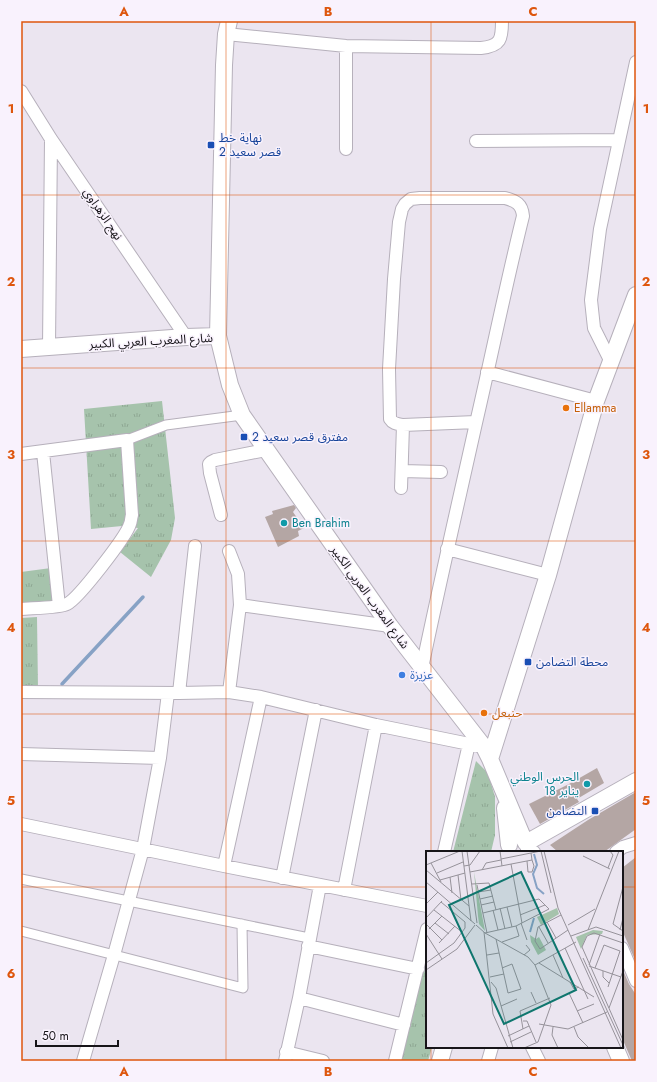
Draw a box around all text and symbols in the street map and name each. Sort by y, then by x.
text: A [118,2,129,21]
text: B [324,2,333,21]
text: C [528,2,538,21]
text: 1 [8,99,14,118]
text: 1 [643,99,649,118]
place label: نهاية خط قصر سعيد 2 [219,129,281,161]
marker: نهاية خط قصر سعيد 2 [206,140,216,150]
street label: نهج الزهراوي [78,184,127,244]
text: 2 [7,272,15,291]
text: 2 [642,272,650,291]
street label: شارع المغرب العربي الكبير [88,329,213,354]
place label: Ellamma [574,399,617,417]
marker: Ellamma [561,403,571,413]
place label: مفترق قصر سعيد 2 [252,428,348,446]
marker: مفترق قصر سعيد 2 [239,432,249,442]
text: 3 [7,445,15,464]
text: 3 [642,445,650,464]
place label: Ben Brahim [292,514,350,532]
marker: Ben Brahim [279,518,289,528]
street label: شارع المغرب العربي الكبير [325,541,414,653]
text: 4 [6,618,16,637]
text: 4 [641,618,651,637]
place label: محطة التضامن [536,653,608,671]
marker: محطة التضامن [523,657,533,667]
place label: عزيزة [410,666,433,684]
marker: عزيزة [397,670,407,680]
place label: حنبعل [492,704,522,722]
marker: حنبعل [479,708,489,718]
place label: الحرس الوطني 18 يناير [510,768,579,800]
marker: الحرس الوطني 18 يناير [582,779,592,789]
text: 5 [7,791,15,810]
text: 5 [642,791,650,810]
place label: التضامن [547,802,587,820]
marker: التضامن [590,806,600,816]
inset map [426,851,623,1048]
text: 6 [7,964,16,983]
text: 6 [642,964,651,983]
scale bar [36,1022,118,1048]
text: 50 m [42,1027,69,1045]
text: A [118,1062,129,1081]
text: B [324,1062,333,1081]
text: C [528,1062,538,1081]

